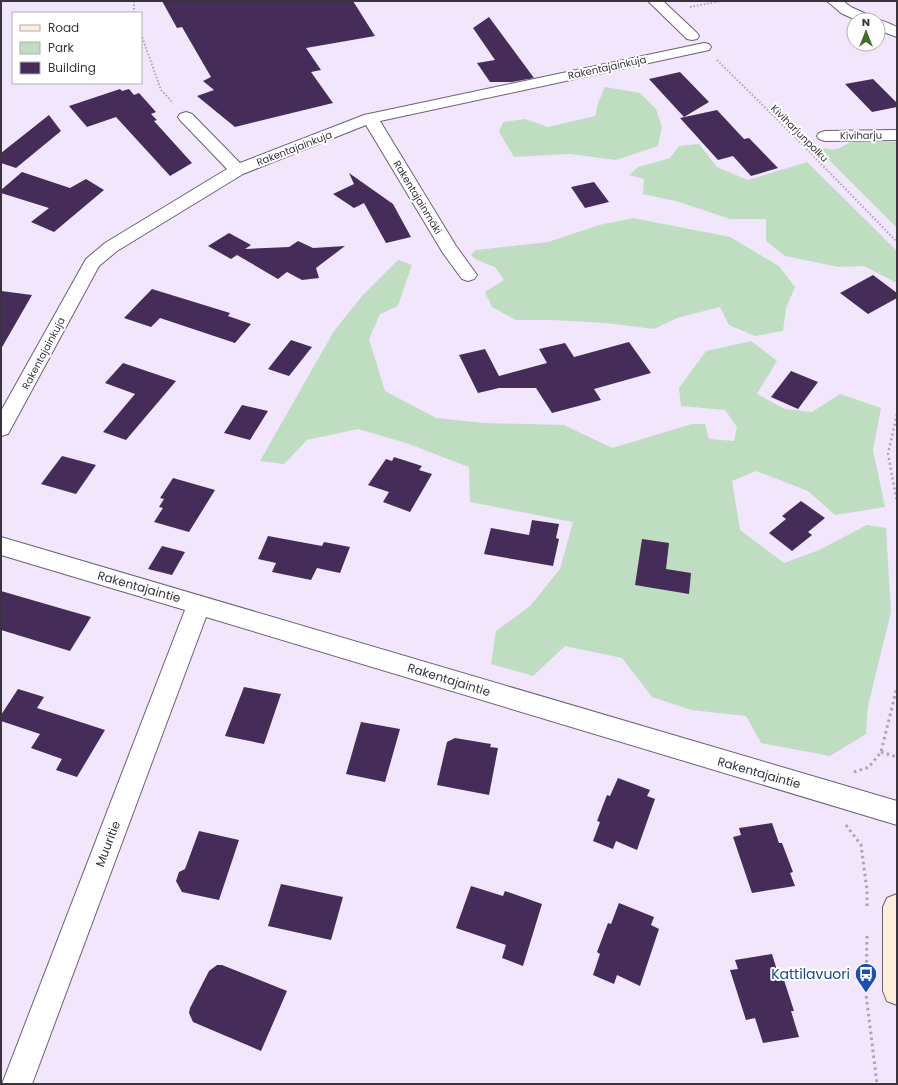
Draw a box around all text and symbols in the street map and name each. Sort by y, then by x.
legend [12,12,142,84]
north arrow [846,12,886,52]
text: N [862,14,870,30]
text: Road [48,19,79,36]
text: Park [48,39,75,56]
street label: Rakentajainkuja [566,52,648,83]
text: Building [48,59,96,76]
street label: Kiviharjunpolku [768,101,832,165]
street label: Rakentajainkuja [254,127,334,170]
street label: Kiviharju [840,128,882,143]
street label: Rakentajainmäki [390,157,446,237]
street label: Rakentajainkuja [18,314,69,392]
street label: Rakentajaintie [96,567,183,606]
street label: Rakentajaintie [406,659,493,700]
street label: Rakentajaintie [716,753,803,792]
street label: Muuritie [91,818,124,869]
bus stop icon: Kattilavuori [853,961,879,994]
place label: Kattilavuori [771,964,850,984]

